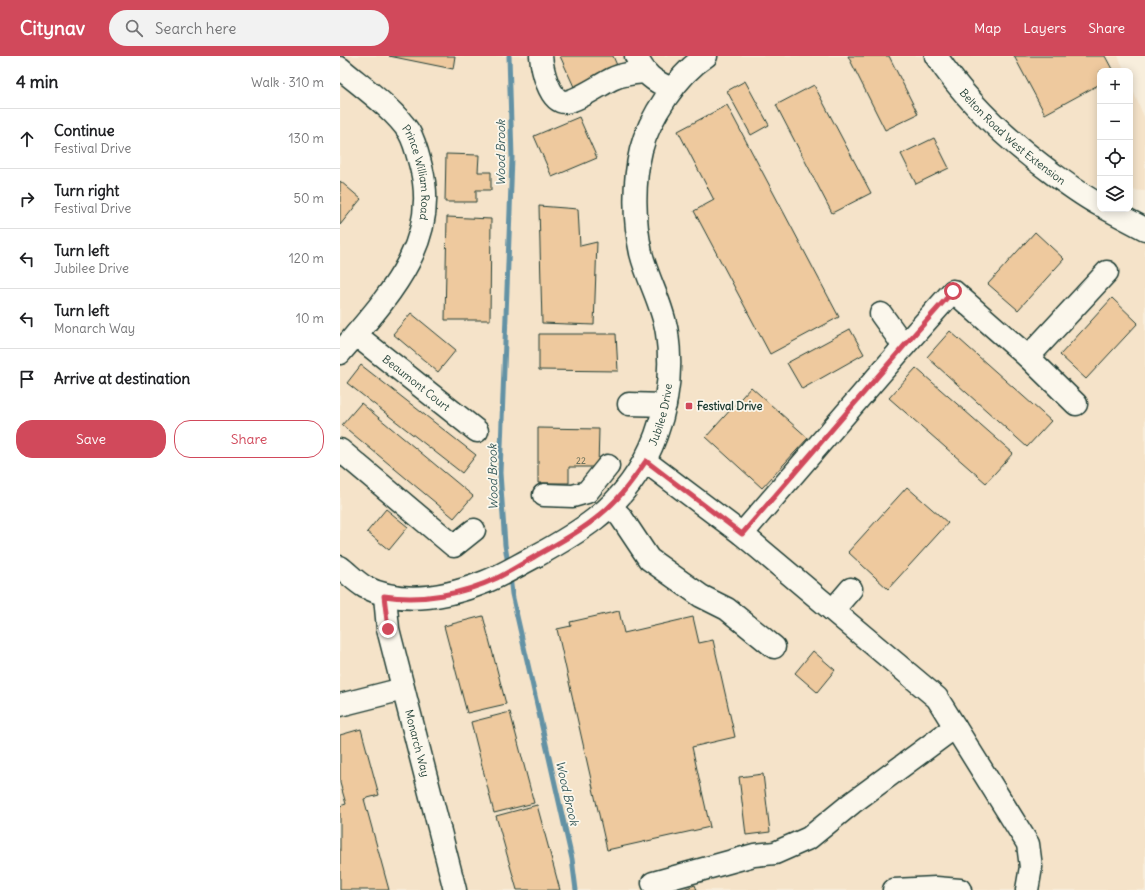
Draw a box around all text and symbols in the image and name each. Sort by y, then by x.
search box [109,10,389,46]
text: Citynav [20,16,85,40]
icon: search [123,17,145,39]
text: Search here [155,19,236,38]
text: Map [974,19,1001,37]
text: Layers [1023,19,1066,37]
text: Share [1088,19,1125,37]
map controls [1097,68,1133,212]
button: + [1097,68,1133,104]
text: 4 min [16,71,58,93]
text: Walk · 310 m [251,74,324,91]
street label: Belton Road West Extension [957,86,1068,188]
button: − [1097,104,1133,140]
water label: Wood Brook [493,119,508,186]
text: Continue [54,121,115,140]
street label: Prince William Road [399,122,432,222]
icon: ahead [16,128,38,150]
text: 130 m [288,130,324,147]
text: Festival Drive [54,140,131,157]
button: locate [1097,140,1133,176]
button: layers [1097,176,1133,212]
text: Turn right [54,181,119,200]
icon: right [16,188,38,210]
text: 50 m [293,190,324,207]
text: Festival Drive [54,200,131,217]
text: Turn left [54,241,109,260]
icon: left [16,248,38,270]
text: 120 m [289,250,324,267]
text: Jubilee Drive [54,260,129,277]
route start [944,282,962,300]
text: Turn left [54,301,109,320]
icon: left [16,308,38,330]
text: 10 m [296,310,324,327]
text: Monarch Way [54,320,135,337]
street label: Beaumont Court [380,352,453,414]
icon: arrive [16,368,38,390]
text: Arrive at destination [54,369,190,388]
street label: Jubilee Drive [646,383,675,448]
place label: Festival Drive [697,399,762,413]
marker: Festival Drive [684,401,694,411]
button: Save [16,420,166,458]
button: Share [174,420,324,458]
water label: Wood Brook [484,443,501,510]
house number: 22 [576,455,586,466]
route end [379,620,397,638]
street label: Monarch Way [402,708,433,778]
water label: Wood Brook [553,759,582,828]

